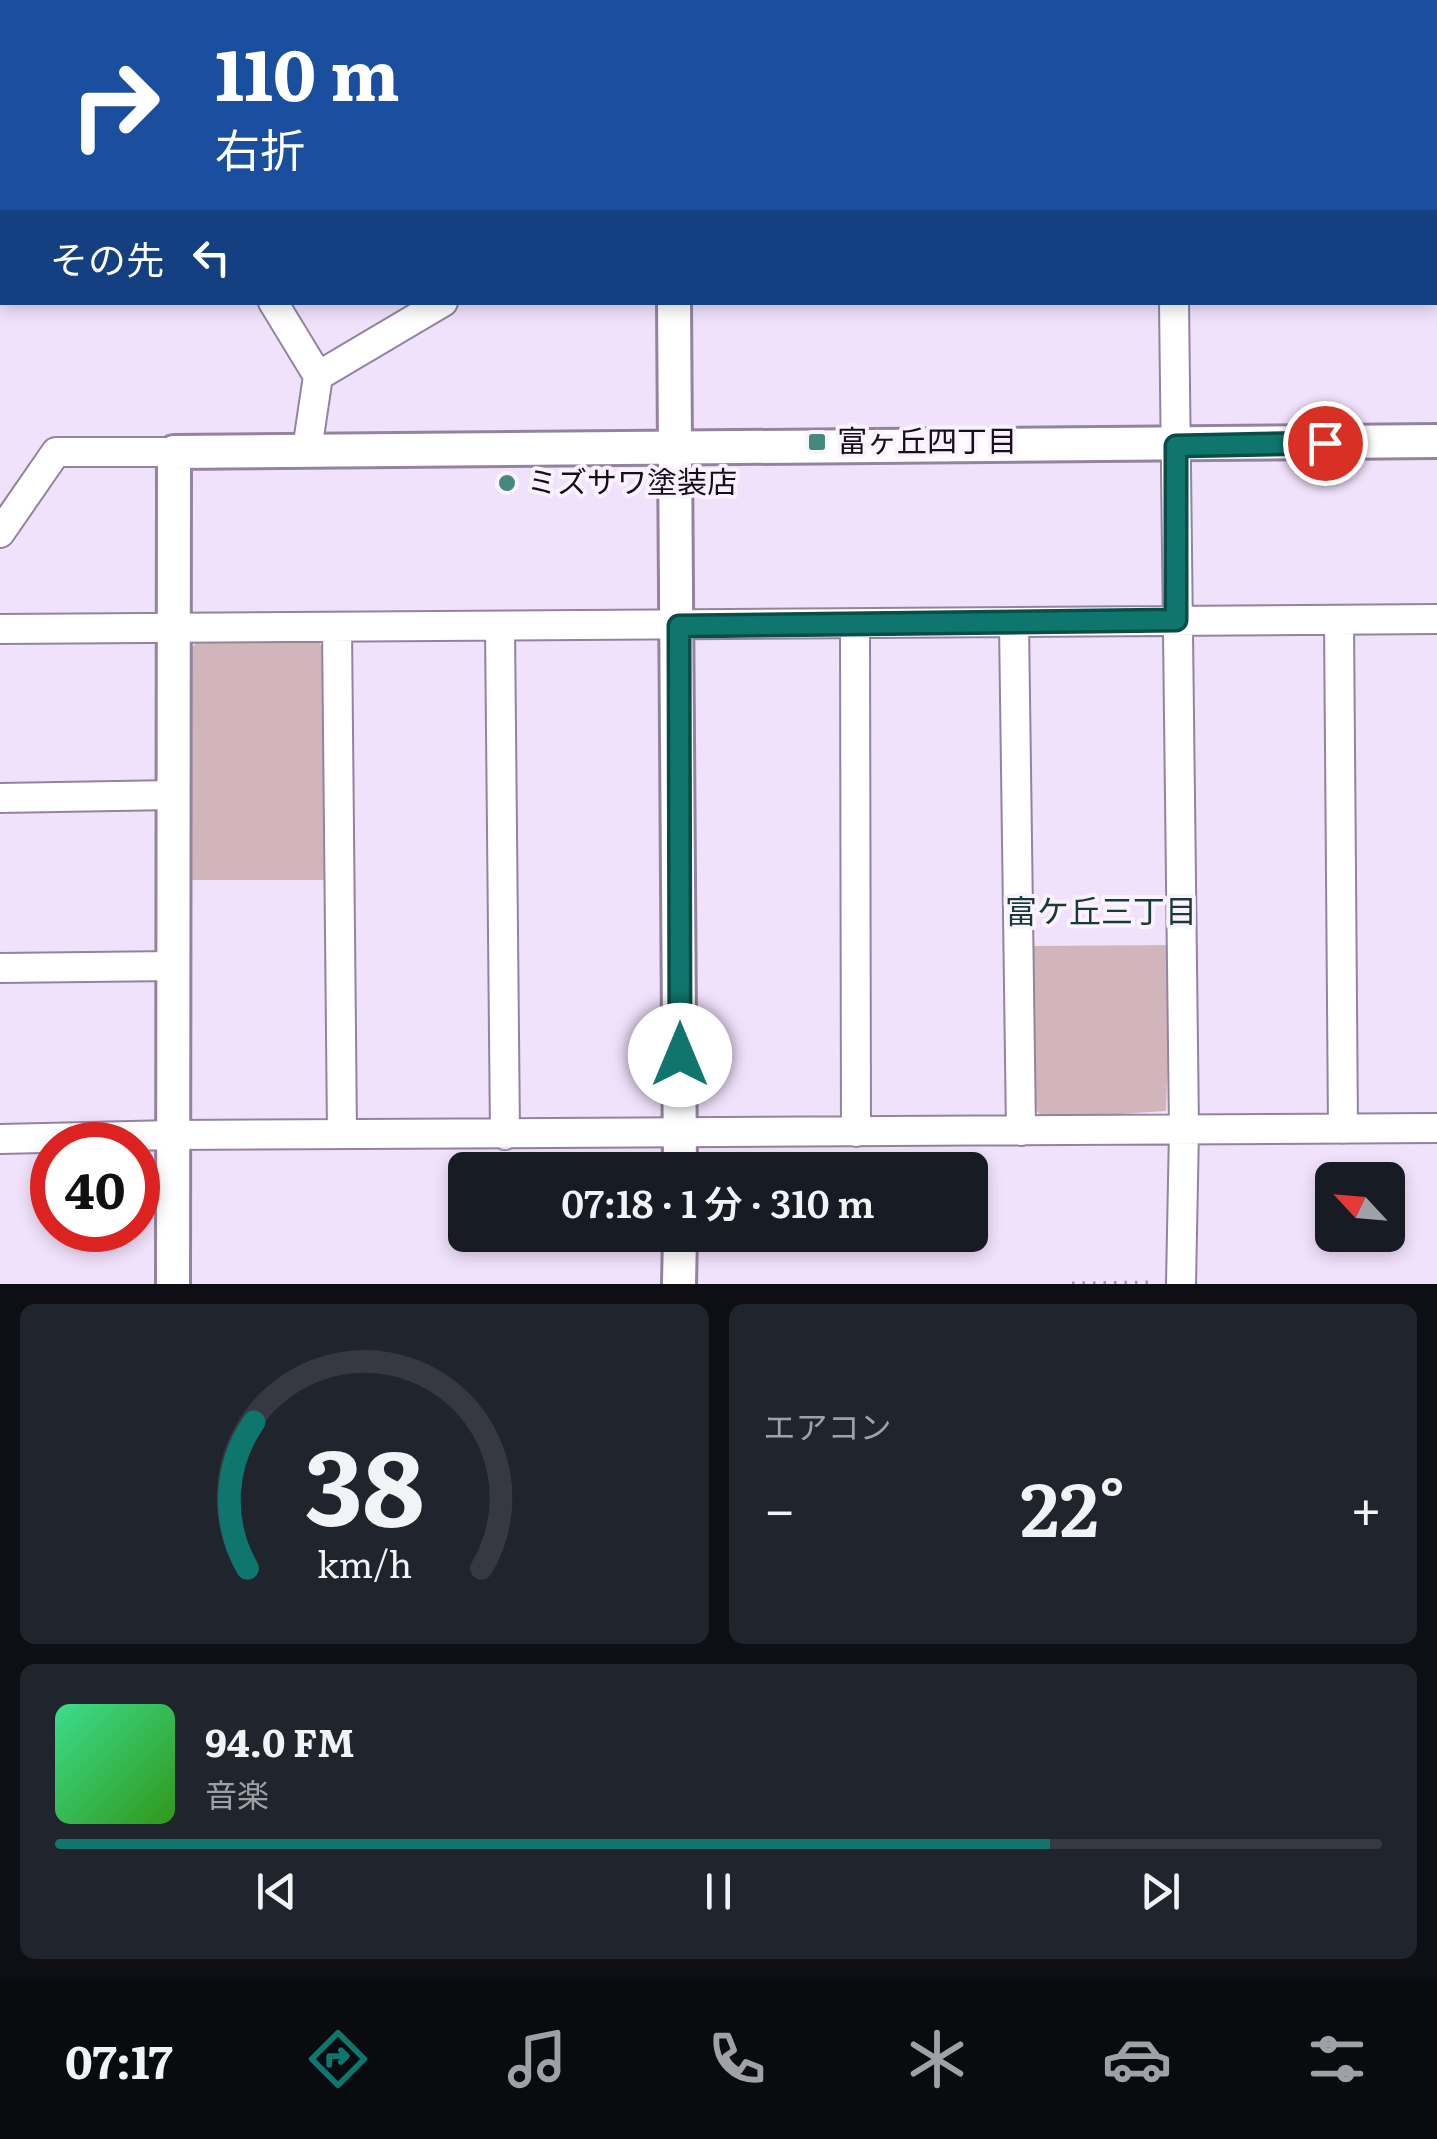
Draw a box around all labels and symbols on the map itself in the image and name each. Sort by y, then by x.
pin [1283,401,1368,486]
place label: 富ヶ丘四丁目 [837,417,1017,461]
marker: 富ヶ丘四丁目 [806,431,828,453]
place label: ミズサワ塗装店 [527,458,737,502]
marker: ミズサワ塗装店 [496,472,518,494]
district label: 富ケ丘三丁目 [1005,885,1197,933]
position arrow [628,1003,732,1107]
speed limit sign: 40 [30,1122,160,1252]
north arrow [1315,1162,1405,1252]

